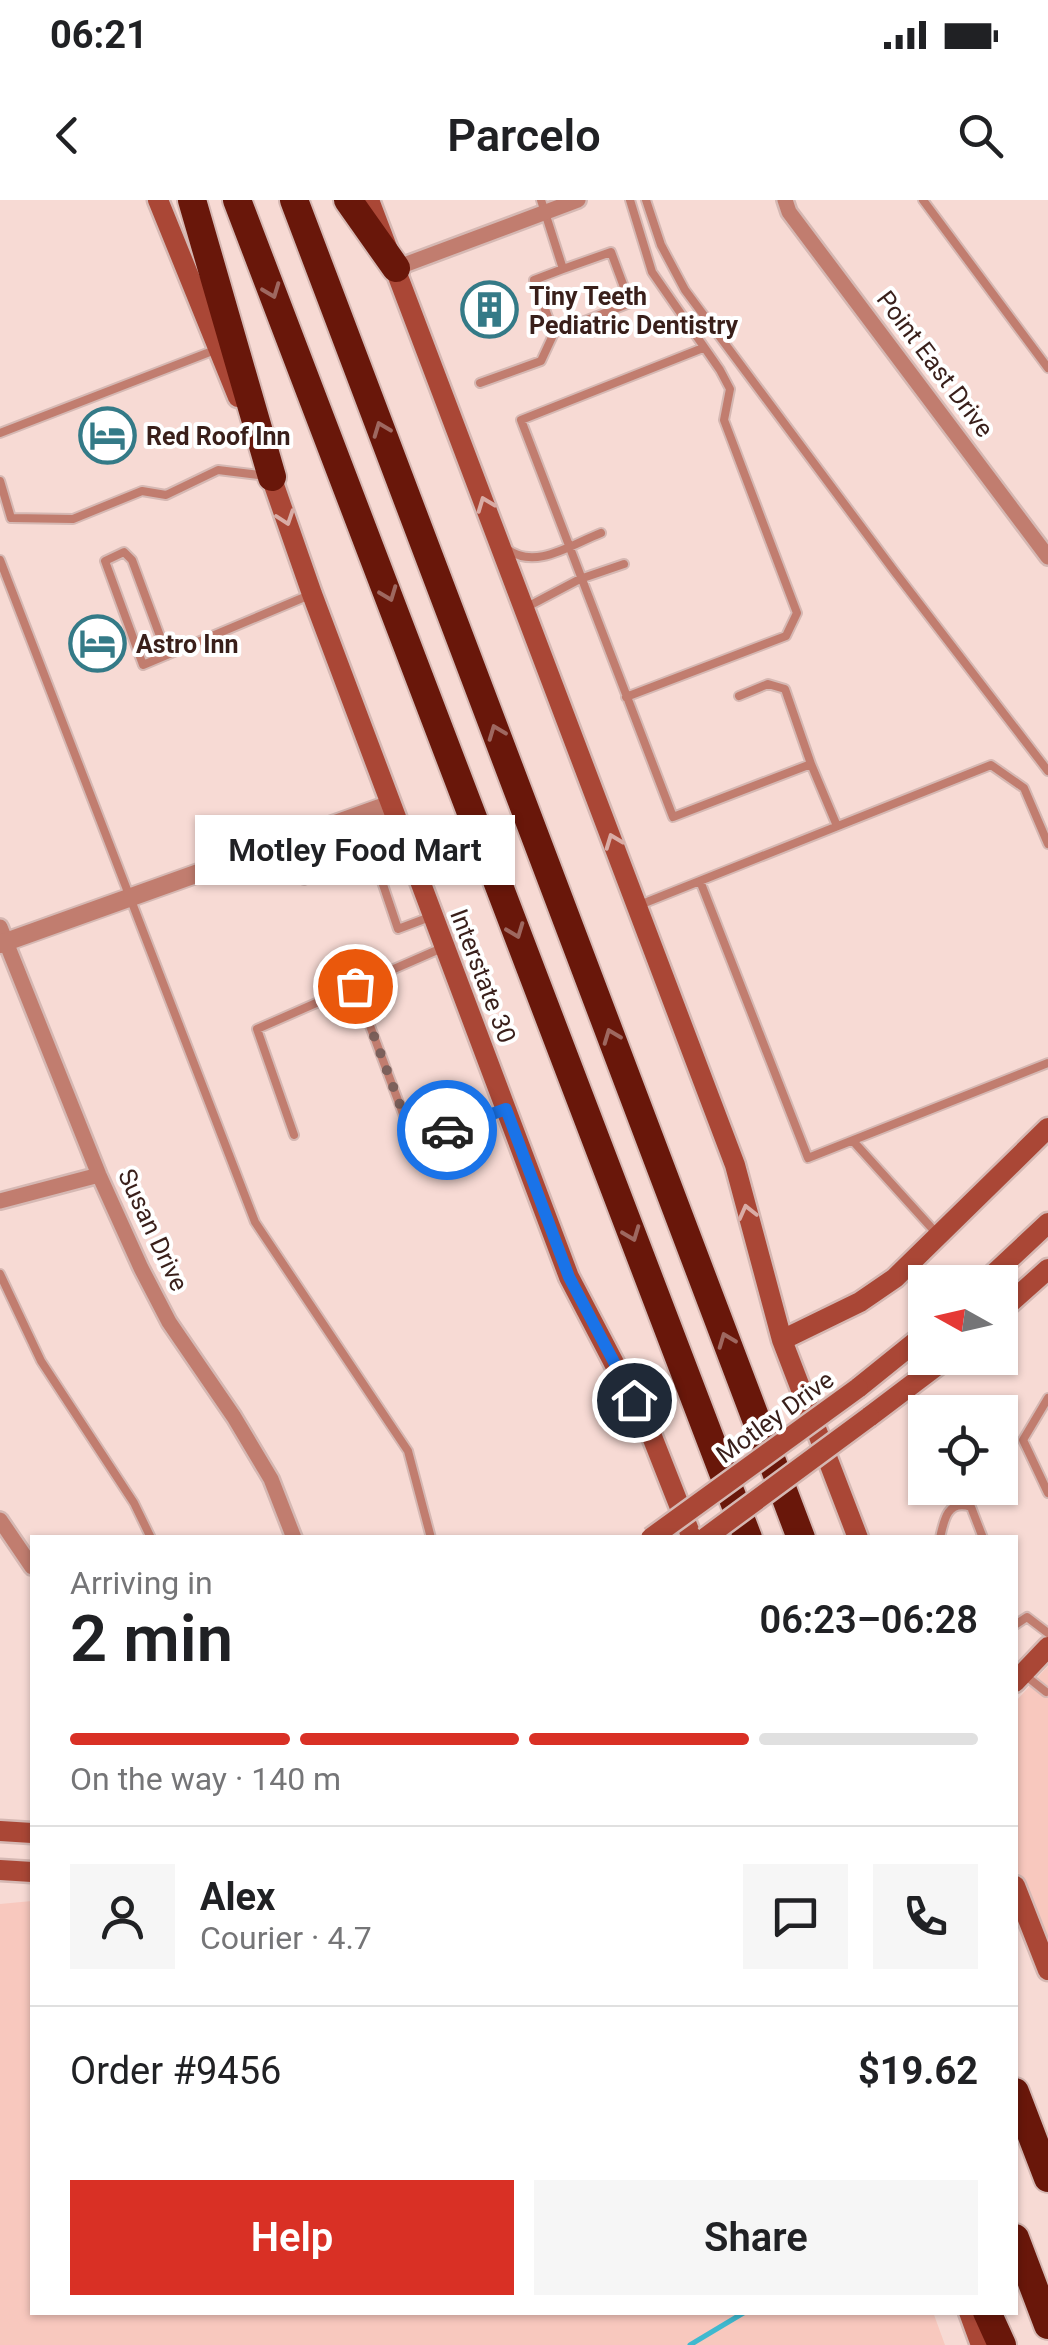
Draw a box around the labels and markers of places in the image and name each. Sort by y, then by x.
building icon: Tiny Teeth Pediatric Dentistry [460,280,520,340]
place label: Tiny Teeth Pediatric Dentistry [529,282,739,340]
hotel icon: Red Roof Inn [77,406,137,466]
place label: Red Roof Inn [146,422,291,451]
hotel icon: Astro Inn [67,614,127,674]
place label: Astro Inn [136,630,239,659]
callout: Motley Food Mart [195,816,515,886]
pin [313,944,398,1029]
pin [592,1358,677,1443]

